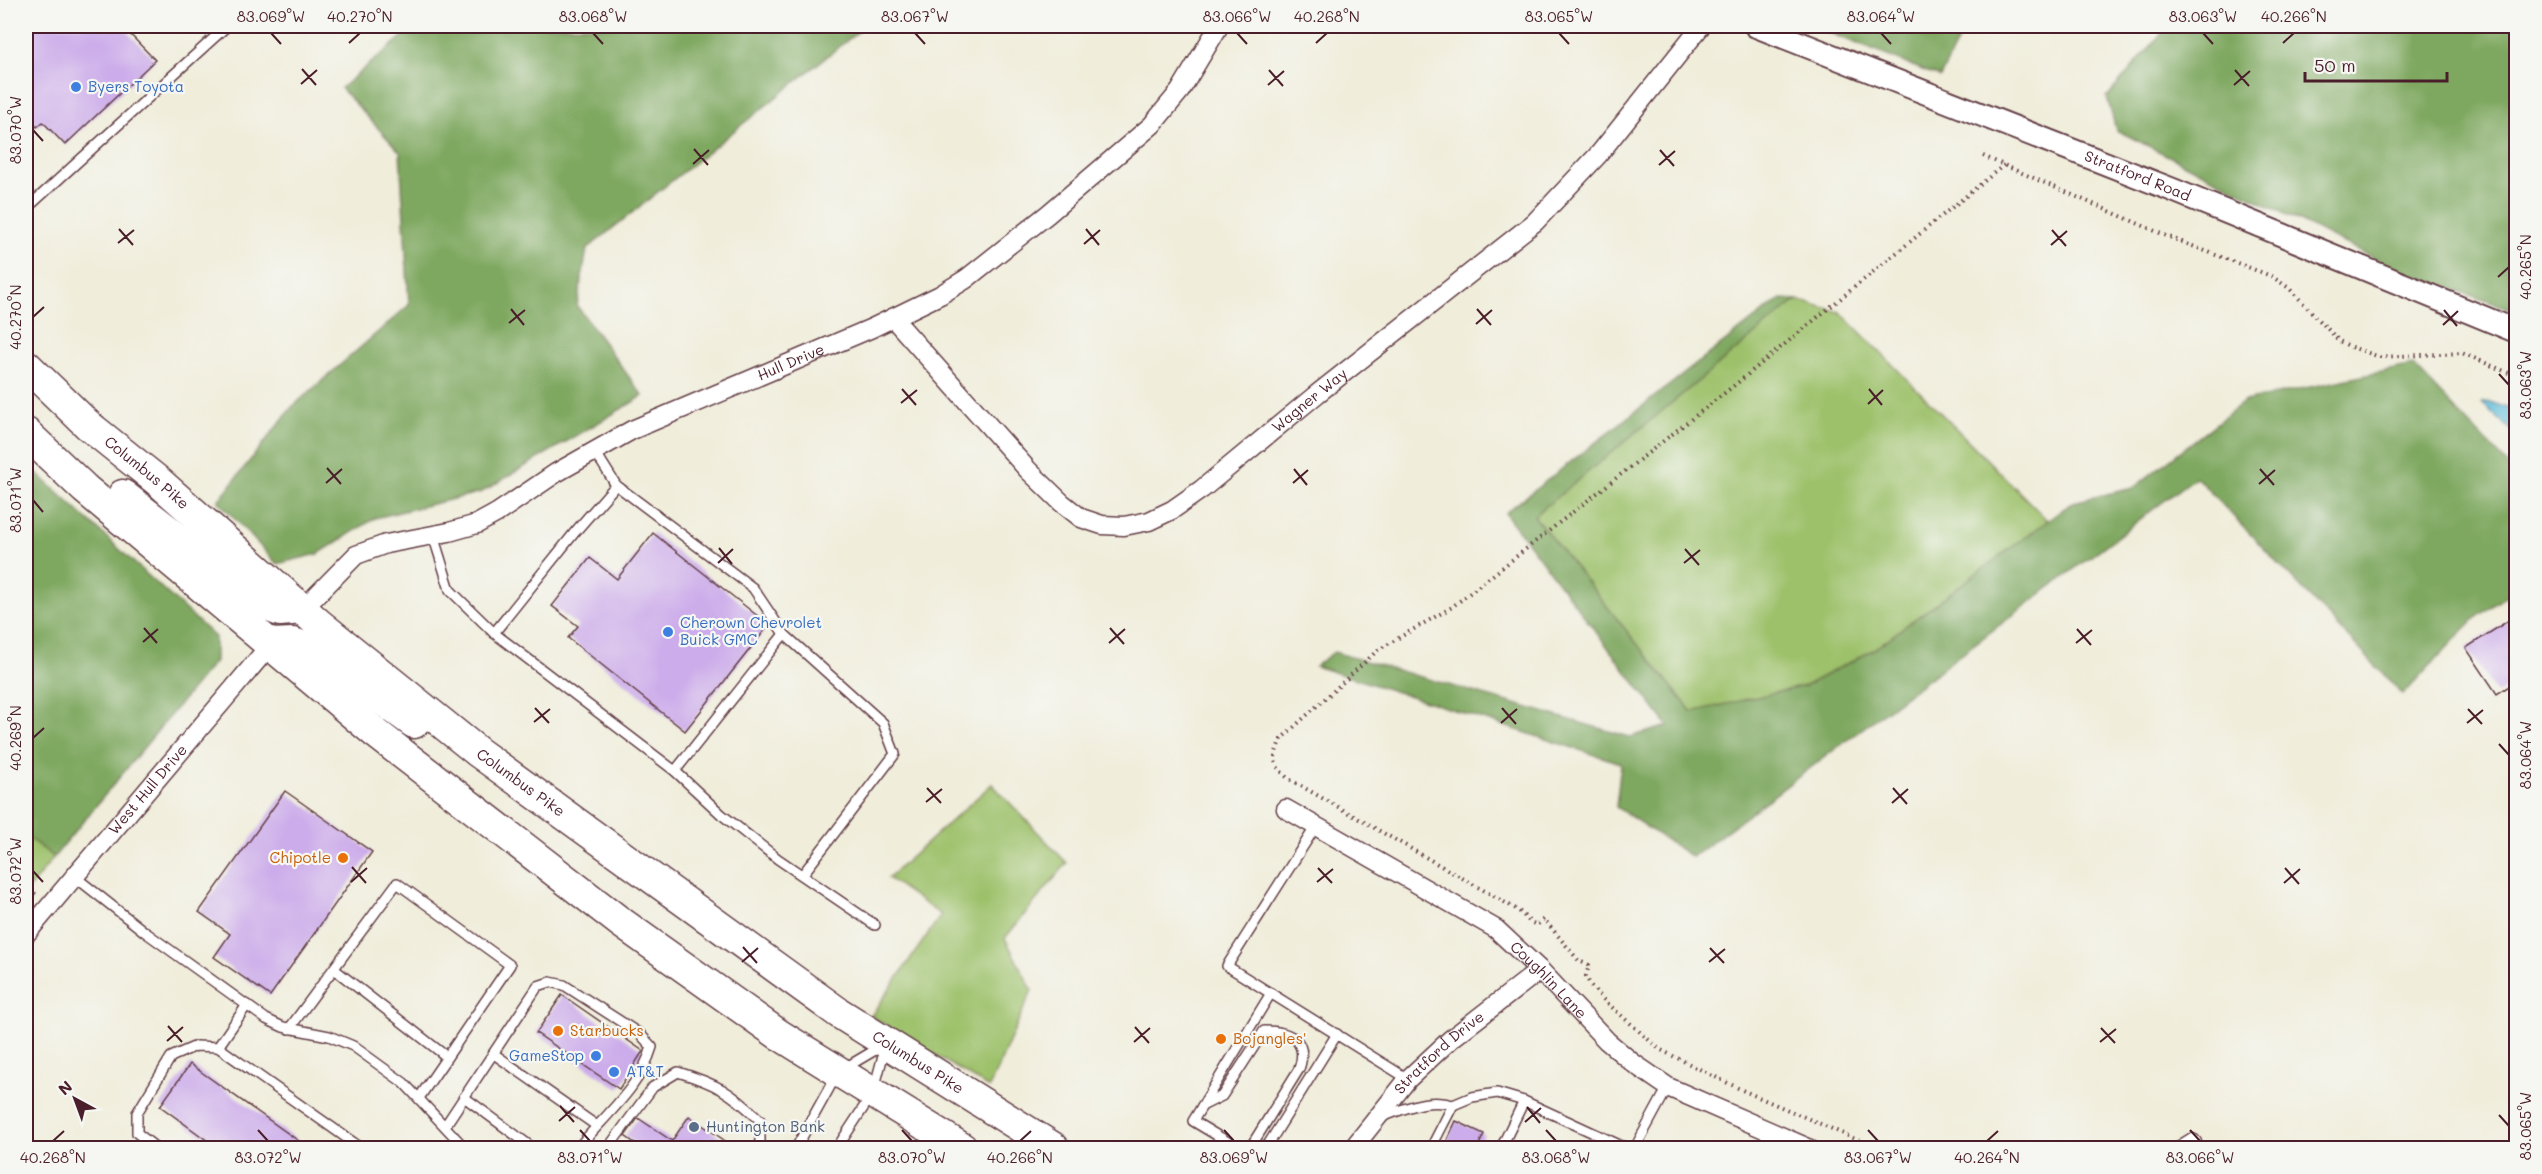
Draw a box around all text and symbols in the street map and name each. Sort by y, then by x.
text: 83.069°W [237,6,305,26]
text: 40.270°N [327,6,393,26]
text: 83.068°W [559,6,627,26]
text: 83.067°W [881,6,949,26]
text: 83.066°W [1203,6,1271,26]
text: 40.268°N [1294,6,1360,26]
text: 83.065°W [1525,6,1593,26]
text: 83.064°W [1847,6,1915,26]
text: 83.063°W [2169,6,2237,26]
text: 40.266°N [2261,6,2327,26]
scale bar [2305,45,2448,83]
text: 50 m [2314,53,2356,77]
place label: Byers Toyota [88,76,184,96]
marker: Byers Toyota [69,80,83,94]
text: 83.070°W [5,96,25,164]
street label: Stratford Road [2082,145,2194,205]
text: 40.265°N [2515,234,2535,300]
text: 40.270°N [5,284,25,350]
street label: Hull Drive [754,338,827,385]
text: 83.063°W [2515,351,2535,419]
street label: Wagner Way [1267,363,1351,436]
street label: Columbus Pike [101,431,194,513]
text: 83.071°W [5,467,25,533]
place label: Cherown Chevrolet Buick GMC [680,612,822,649]
marker: Cherown Chevrolet Buick GMC [661,625,675,639]
text: 40.269°N [5,705,25,771]
text: 83.064°W [2515,721,2535,789]
street label: West Hull Drive [103,740,191,838]
street label: Columbus Pike [473,743,569,821]
text: 83.072°W [5,837,25,905]
place label: Chipotle [269,847,331,867]
marker: Chipotle [336,851,350,865]
street label: Coughlin Lane [1506,936,1592,1022]
street label: Stratford Drive [1389,1006,1488,1098]
place label: Starbucks [570,1020,644,1040]
marker: Starbucks [551,1024,565,1038]
street label: Columbus Pike [869,1025,968,1098]
place label: Bojangles' [1233,1028,1306,1048]
marker: Bojangles' [1214,1032,1228,1046]
place label: GameStop [509,1045,584,1065]
marker: GameStop [589,1049,603,1063]
place label: AT&T [626,1061,664,1081]
marker: AT&T [607,1065,621,1079]
north arrow [45,1069,105,1129]
text: N [53,1075,76,1099]
text: 83.065°W [2515,1092,2535,1160]
place label: Huntington Bank [706,1116,825,1136]
marker: Huntington Bank [687,1120,701,1134]
text: 40.268°N [20,1147,86,1167]
text: 83.072°W [234,1147,302,1167]
text: 83.071°W [557,1147,623,1167]
text: 83.070°W [878,1147,946,1167]
text: 40.266°N [987,1147,1053,1167]
text: 83.069°W [1200,1147,1268,1167]
text: 83.068°W [1522,1147,1590,1167]
text: 83.067°W [1844,1147,1912,1167]
text: 40.264°N [1954,1147,2020,1167]
text: 83.066°W [2166,1147,2234,1167]

